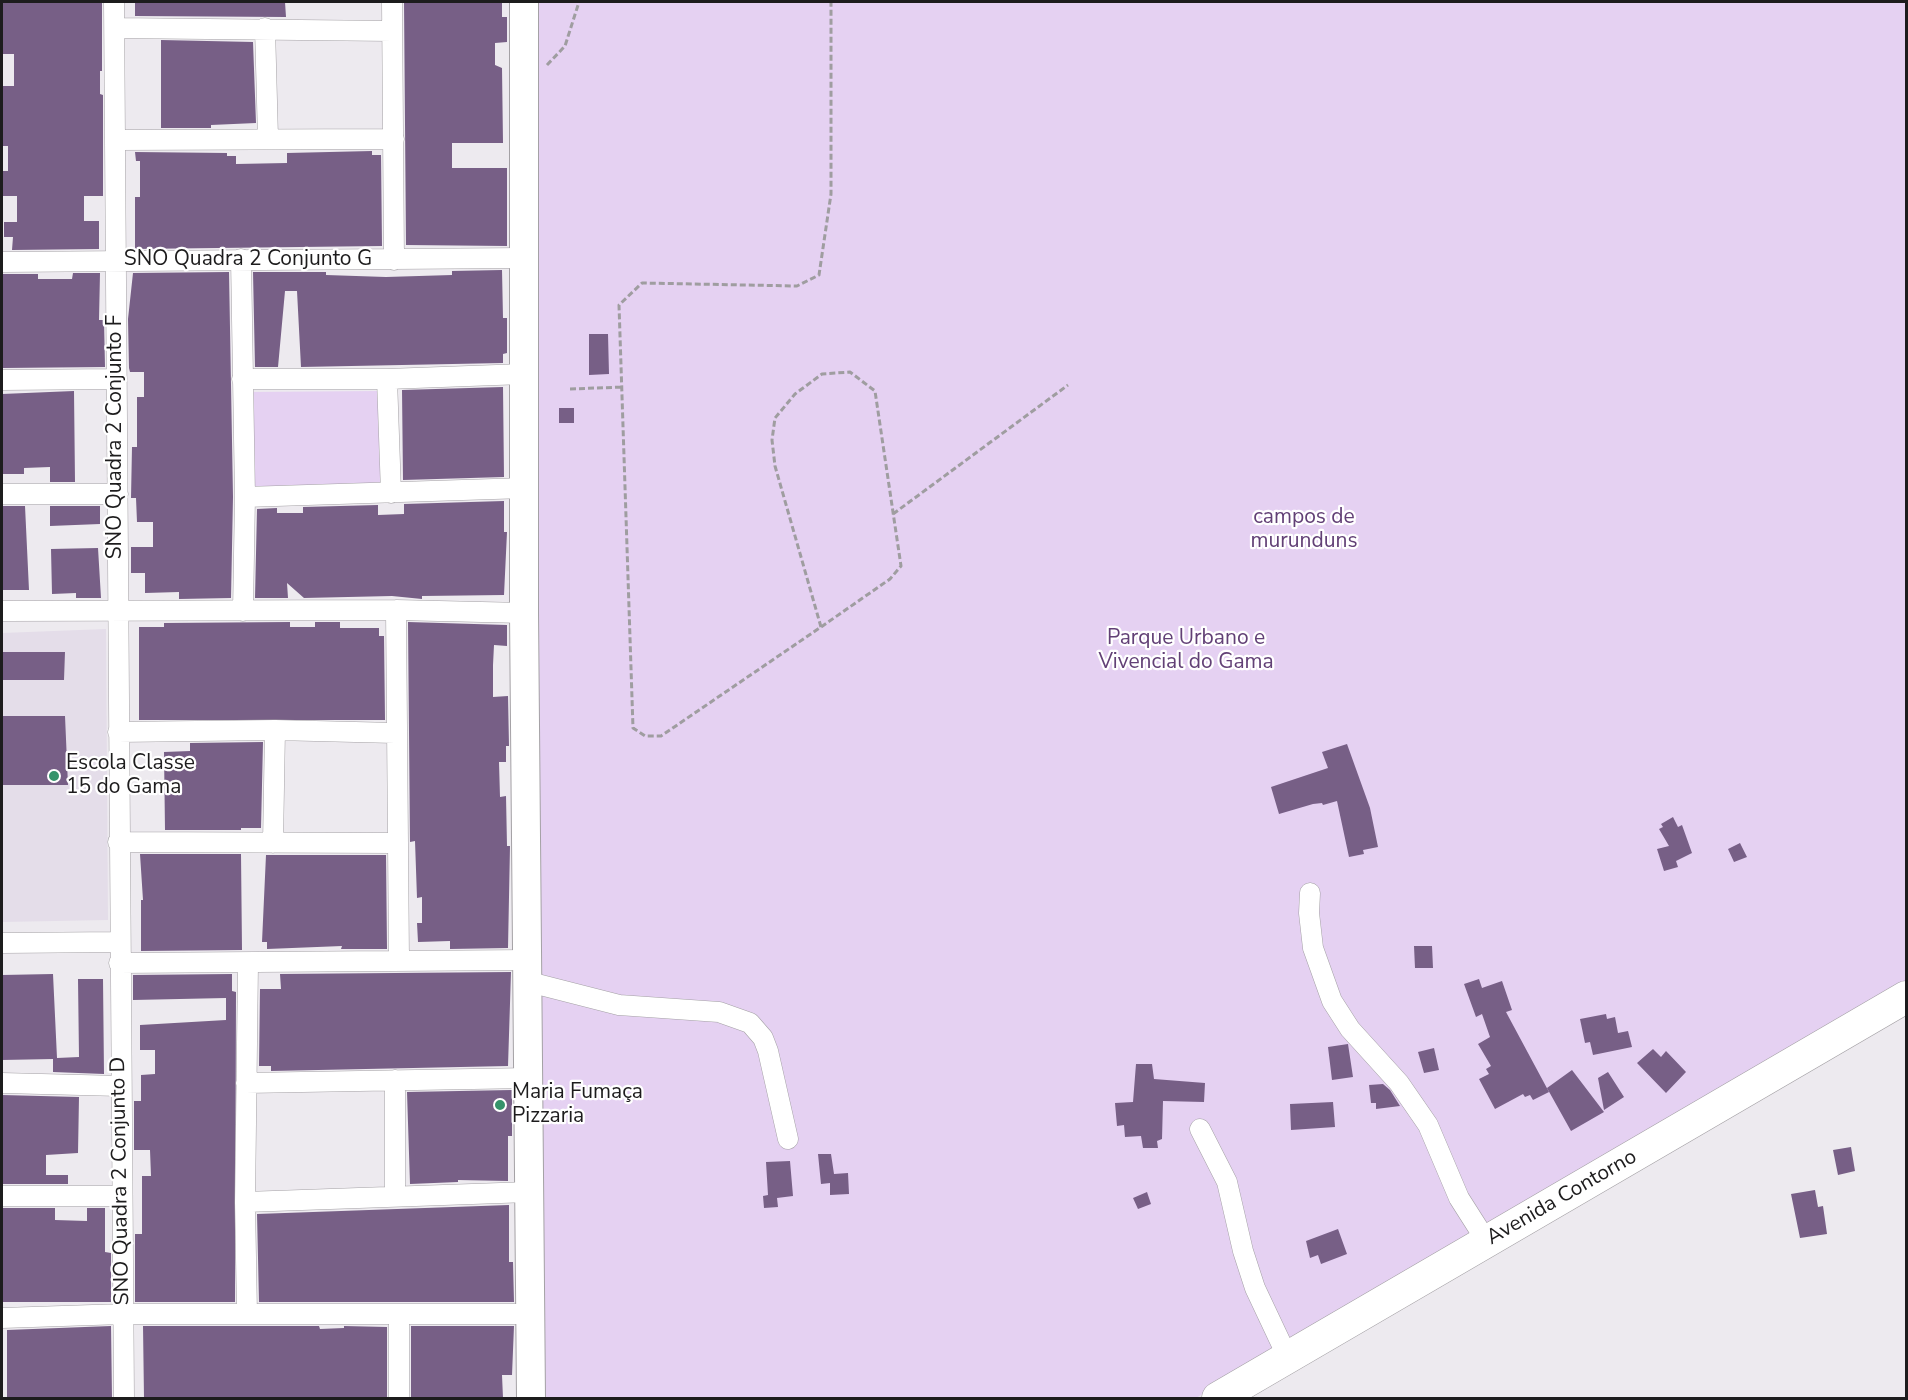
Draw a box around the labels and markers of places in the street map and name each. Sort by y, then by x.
place label: Escola Classe 15 do Gama [66,751,195,801]
marker: Escola Classe 15 do Gama [47,769,61,783]
place label: Maria Fumaça Pizzaria [512,1080,643,1130]
marker: Maria Fumaça Pizzaria [493,1098,507,1112]

